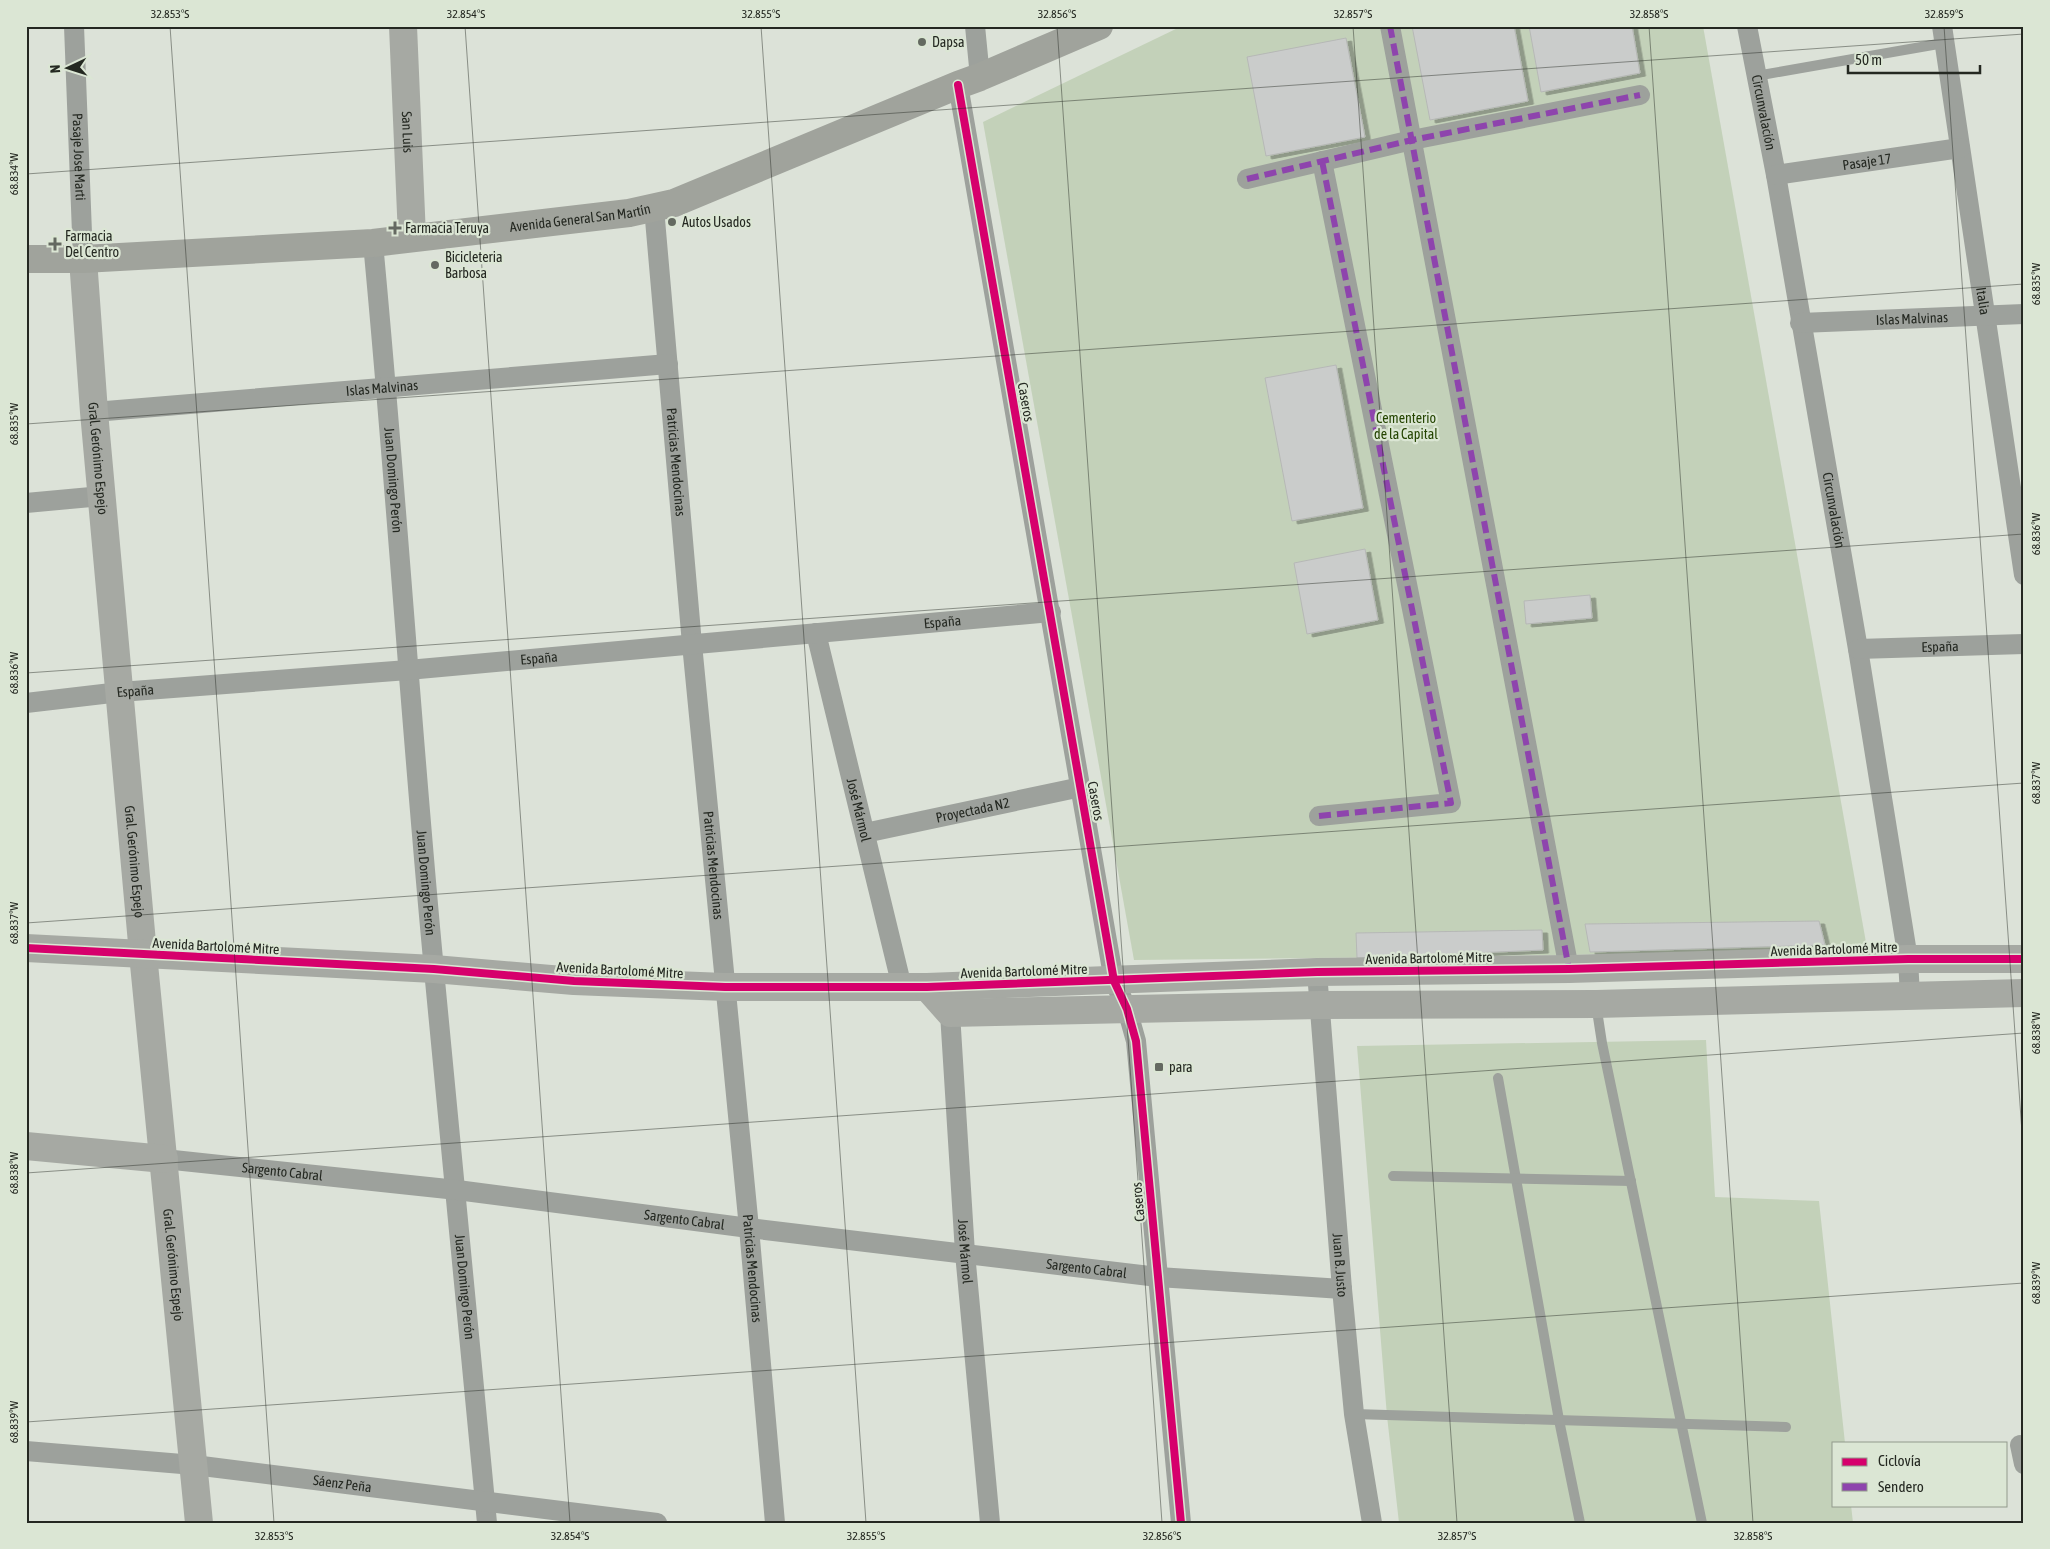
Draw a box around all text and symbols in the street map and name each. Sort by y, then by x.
text: 32.853°S [151,7,189,21]
text: 32.854°S [447,7,485,21]
text: 32.855°S [742,7,780,21]
text: 32.856°S [1038,7,1076,21]
text: 32.857°S [1334,7,1372,21]
text: 32.858°S [1630,7,1668,21]
text: 32.859°S [1925,7,1963,21]
place label: Dapsa [932,34,964,50]
marker: Dapsa [916,36,928,48]
north arrow [42,42,92,92]
scale bar [1848,42,1980,74]
text: 50 m [1855,51,1882,68]
text: N [47,64,63,74]
street label: Circunvalación [1749,73,1779,152]
street label: San Luis [399,111,416,153]
street label: Pasaje Jose Marti [69,113,89,201]
street label: Pasaje 17 [1841,150,1893,173]
text: 68.834°W [7,153,21,195]
street label: Avenida General San Martín [509,200,652,235]
place label: Autos Usados [682,214,751,230]
marker: Autos Usados [666,216,678,228]
place label: Farmacia Teruya [405,220,489,236]
marker: Farmacia Teruya [389,222,401,234]
place label: Farmacia Del Centro [65,228,119,260]
marker: Farmacia Del Centro [49,238,61,250]
place label: Bicicleteria Barbosa [445,249,502,281]
marker: Bicicleteria Barbosa [429,259,441,271]
text: 68.835°W [2029,263,2043,305]
street label: Italia [1973,286,1993,316]
street label: Islas Malvinas [1875,309,1948,328]
street label: Islas Malvinas [345,377,419,399]
street label: Caseros [1015,381,1037,423]
street label: Gral. Gerónimo Espejo [85,402,111,515]
text: 68.835°W [7,403,21,445]
street label: Patricias Mendocinas [663,407,689,517]
park label: Cementerio de la Capital [1374,410,1438,442]
street label: Juan Domingo Perón [381,427,406,534]
street label: Circunvalación [1820,471,1848,549]
text: 68.836°W [2029,513,2043,555]
street label: España [923,612,962,631]
street label: España [1921,638,1959,655]
street label: España [520,649,558,668]
text: 68.836°W [7,652,21,694]
street label: España [116,681,155,700]
text: 68.837°W [2029,762,2043,804]
street label: José Mármol [844,776,874,843]
street label: Caseros [1085,780,1107,822]
street label: Proyectada N2 [934,794,1011,826]
street label: Gral. Gerónimo Espejo [122,805,148,919]
street label: Patricias Mendocinas [700,810,727,920]
street label: Juan Domingo Perón [414,829,439,936]
text: 68.837°W [7,902,21,944]
street label: Avenida Bartolomé Mitre [152,935,280,957]
street label: Avenida Bartolomé Mitre [1770,939,1898,959]
street label: Avenida Bartolomé Mitre [1365,949,1493,967]
street label: Avenida Bartolomé Mitre [556,959,684,981]
street label: Avenida Bartolomé Mitre [960,961,1088,981]
text: 68.838°W [2029,1012,2043,1054]
place label: para [1169,1059,1193,1075]
marker: para [1153,1061,1165,1073]
text: 68.838°W [7,1152,21,1194]
street label: Sargento Cabral [241,1159,324,1184]
street label: Caseros [1128,1181,1148,1223]
street label: Sargento Cabral [643,1206,726,1233]
street label: Gral. Gerónimo Espejo [160,1208,187,1322]
street label: Patricias Mendocinas [740,1213,765,1323]
street label: José Mármol [955,1219,976,1285]
street label: Juan B. Justo [1330,1232,1351,1298]
street label: Juan Domingo Perón [452,1233,478,1340]
street label: Sargento Cabral [1045,1256,1128,1281]
text: 68.839°W [2029,1262,2043,1304]
text: 68.839°W [7,1401,21,1443]
legend [1832,1442,2008,1506]
text: Ciclovía [1878,1452,1921,1469]
street label: Sáenz Peña [312,1472,372,1495]
text: Sendero [1878,1478,1924,1495]
text: 32.853°S [255,1529,293,1543]
text: 32.854°S [551,1529,589,1543]
text: 32.855°S [847,1529,885,1543]
text: 32.856°S [1143,1529,1181,1543]
text: 32.857°S [1438,1529,1476,1543]
text: 32.858°S [1734,1529,1772,1543]

